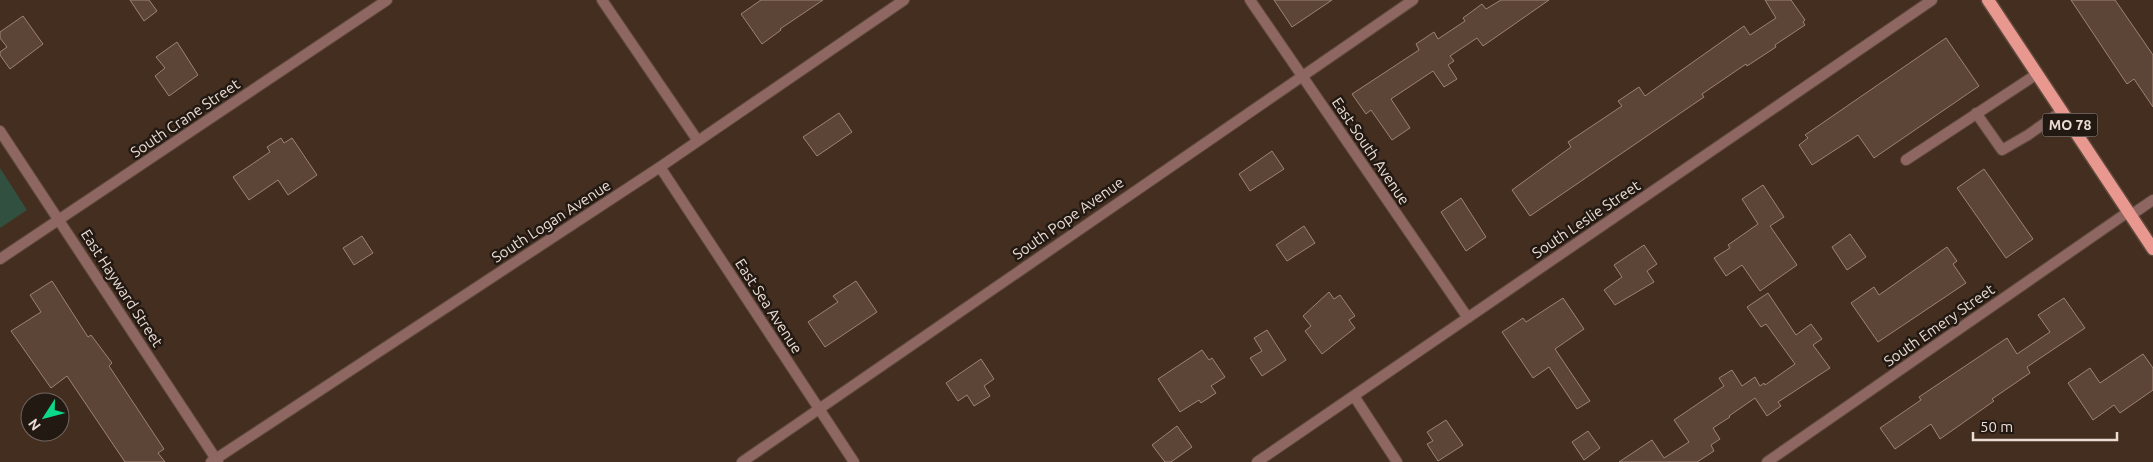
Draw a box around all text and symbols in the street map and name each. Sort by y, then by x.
street label: South Crane Street [127,75,243,161]
street label: East South Avenue [1329,94,1413,208]
road number: MO 78 [2042,114,2098,136]
street label: South Pope Avenue [1009,173,1127,263]
street label: South Logan Avenue [488,176,614,266]
street label: South Leslie Street [1529,176,1643,261]
street label: East Hayward Street [78,226,166,350]
street label: East Sea Avenue [732,255,806,357]
street label: South Emery Street [1880,280,1998,370]
north arrow [20,392,70,442]
scale bar [1973,410,2117,442]
text: N [25,416,44,434]
text: 50 m [1980,418,2013,435]

